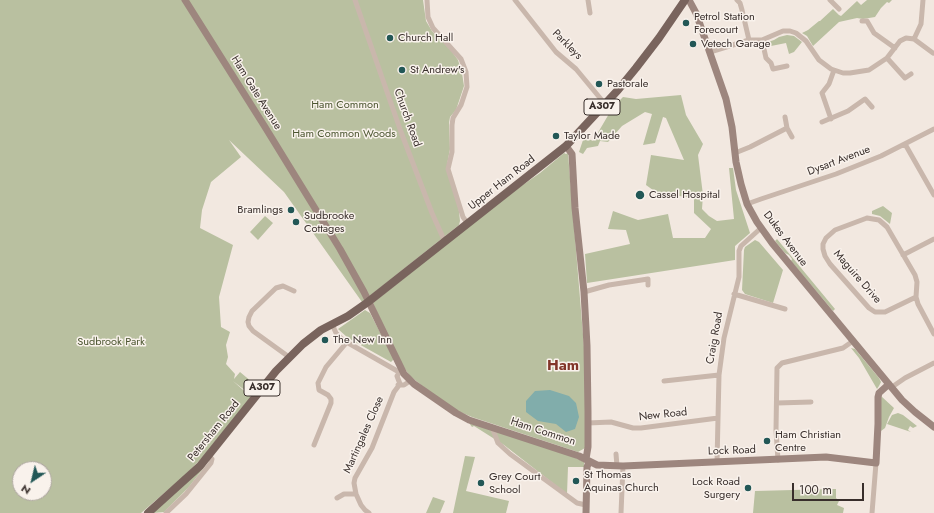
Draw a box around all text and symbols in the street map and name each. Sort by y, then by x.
place label: Petrol Station Forecourt [694,10,755,36]
marker: Petrol Station Forecourt [681,18,691,28]
street label: Parkleys [549,27,585,63]
place label: Church Hall [398,31,453,45]
marker: Church Hall [385,33,395,43]
place label: Vetech Garage [701,37,770,51]
marker: Vetech Garage [688,39,698,49]
street label: Ham Gate Avenue [228,54,284,132]
place label: St Andrew's [410,63,464,77]
marker: St Andrew's [397,65,407,75]
place label: Pastorale [607,77,648,91]
marker: Pastorale [594,79,604,89]
street label: Church Road [390,87,424,149]
park label: Ham Common [311,98,379,112]
road number: A307 [584,99,620,115]
park label: Ham Common Woods [292,127,396,141]
place label: Taylor Made [564,129,620,143]
marker: Taylor Made [551,131,561,141]
street label: Dysart Avenue [806,143,872,179]
street label: Upper Ham Road [466,153,538,213]
place label: Cassel Hospital [649,188,720,202]
marker: Cassel Hospital [634,189,646,201]
place label: Bramlings [237,203,283,217]
marker: Bramlings [286,205,296,215]
place label: Sudbrooke Cottages [304,209,354,235]
street label: Dukes Avenue [760,209,810,269]
marker: Sudbrooke Cottages [291,217,301,227]
street label: Maguire Drive [830,248,884,306]
street label: Craig Road [704,311,726,365]
place label: The New Inn [333,333,392,347]
park label: Sudbrook Park [77,335,145,349]
marker: The New Inn [320,335,330,345]
district label: Ham [547,357,579,375]
road number: A307 [244,380,280,396]
street label: Martingales Close [341,394,387,476]
street label: Petersham Road [185,398,243,464]
street label: New Road [638,406,688,424]
street label: Ham Common [509,415,577,449]
place label: Ham Christian Centre [775,428,841,454]
marker: Ham Christian Centre [762,436,772,446]
street label: Lock Road [708,444,756,458]
north arrow [12,461,52,501]
place label: St Thomas Aquinas Church [584,468,659,494]
place label: Grey Court School [489,470,541,496]
place label: Lock Road Surgery [692,475,740,501]
scale bar [794,475,866,501]
marker: St Thomas Aquinas Church [571,476,581,486]
marker: Grey Court School [476,478,486,488]
text: N [18,481,34,499]
text: 100 m [799,481,832,499]
marker: Lock Road Surgery [743,483,753,493]

